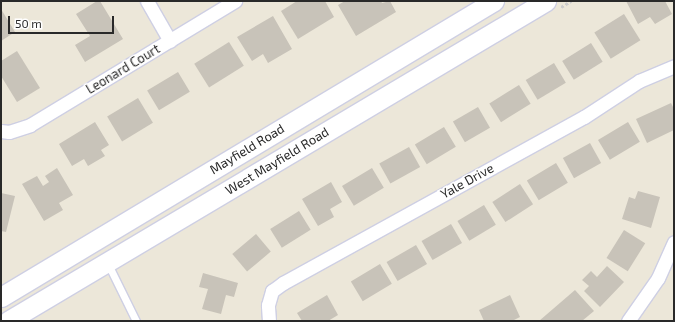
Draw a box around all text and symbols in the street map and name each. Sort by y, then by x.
scale bar [10,8,116,34]
text: 50 m [15,16,42,30]
street label: Leonard Court [83,41,163,97]
street label: Mayfield Road [207,121,287,177]
street label: West Mayfield Road [222,124,332,198]
street label: Yale Drive [438,160,496,202]

